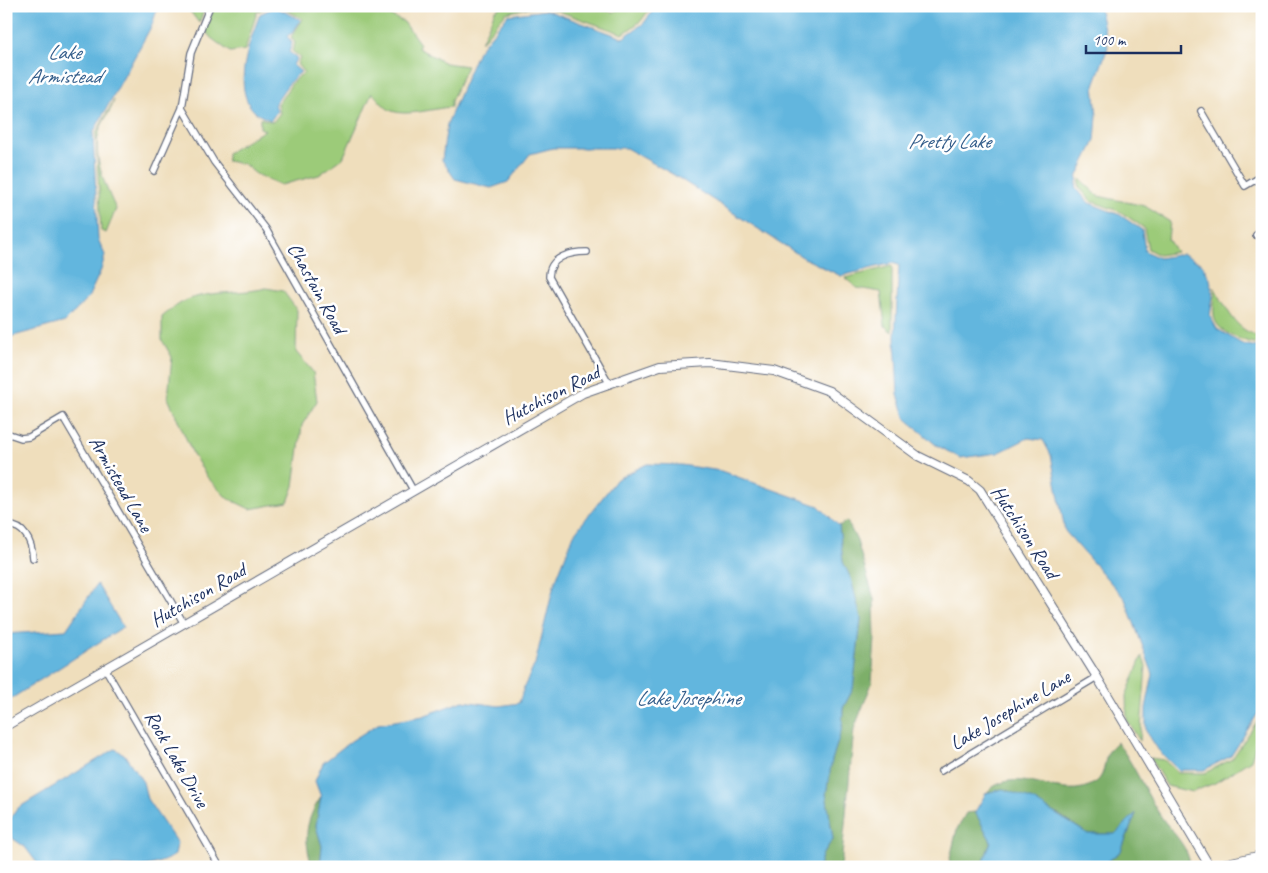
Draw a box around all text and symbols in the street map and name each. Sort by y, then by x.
scale bar [1086,22,1180,54]
text: 100 m [1093,31,1127,50]
water label: Lake Armistead [28,39,107,89]
water label: Pretty Lake [908,128,993,154]
street label: Chastain Road [282,238,354,341]
street label: Hutchison Road [498,358,607,430]
street label: Armistead Lane [84,432,159,538]
street label: Hutchison Road [986,481,1066,586]
street label: Hutchison Road [146,556,253,632]
street label: Lake Josephine Lane [945,663,1076,756]
water label: Lake Josephine [636,685,743,711]
street label: Rock Lake Drive [139,706,216,813]

